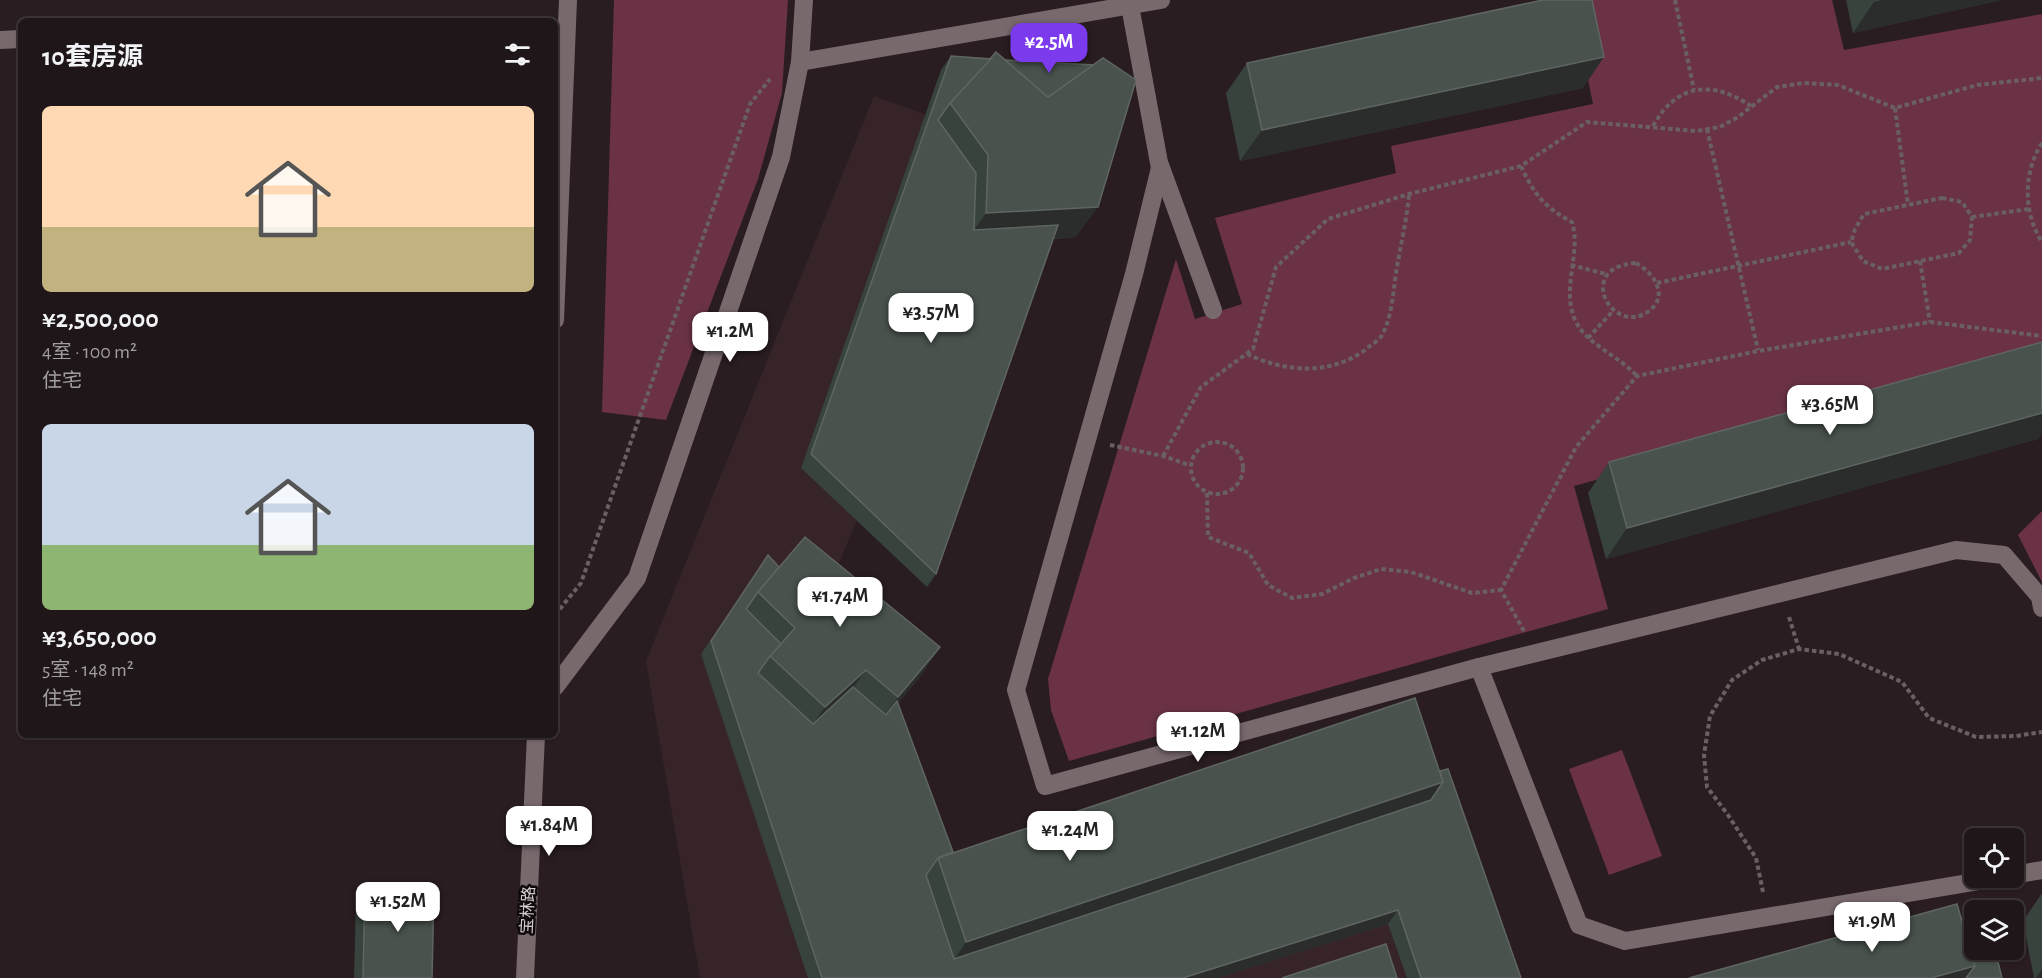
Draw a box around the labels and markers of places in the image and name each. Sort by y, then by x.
pin: ¥2.5M [1007,23,1091,74]
pin: ¥3.57M [882,293,980,344]
pin: ¥1.2M [688,312,772,363]
pin: ¥3.65M [1781,385,1879,436]
pin: ¥1.74M [791,577,889,628]
pin: ¥1.12M [1149,712,1247,763]
pin: ¥1.84M [500,806,598,857]
pin: ¥1.24M [1021,811,1119,862]
pin: ¥1.52M [349,882,447,933]
pin: ¥1.9M [1830,902,1914,953]

